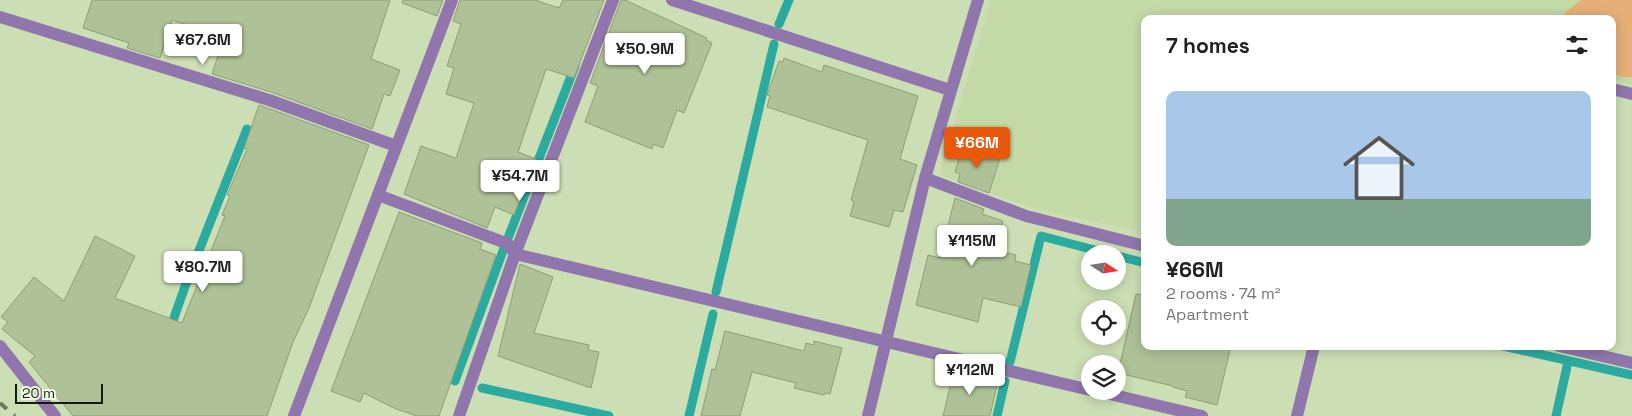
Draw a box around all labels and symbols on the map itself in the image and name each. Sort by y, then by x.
pin: ¥67.6M [162,23,244,66]
pin: ¥50.9M [604,32,686,75]
pin: ¥66M [947,126,1007,169]
pin: ¥54.7M [479,160,561,202]
pin: ¥115M [937,224,1007,267]
north arrow [1081,245,1126,290]
pin: ¥80.7M [162,250,244,293]
pin: ¥112M [935,354,1005,396]
scale bar [15,381,102,404]

